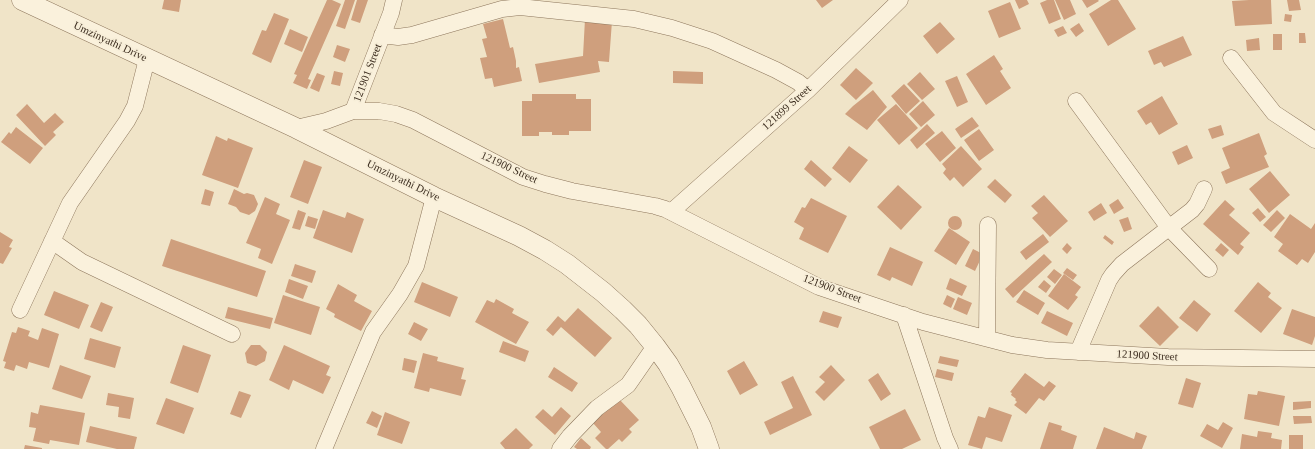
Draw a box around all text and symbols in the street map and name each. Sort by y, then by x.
street label: Umzinyathi Drive [71,19,149,65]
street label: 121901 Street [351,42,385,104]
street label: 121899 Street [760,83,814,133]
street label: 121900 Street [478,149,540,187]
street label: Umzinyathi Drive [364,158,442,204]
street label: 121900 Street [801,272,863,306]
street label: 121900 Street [1116,348,1178,364]

